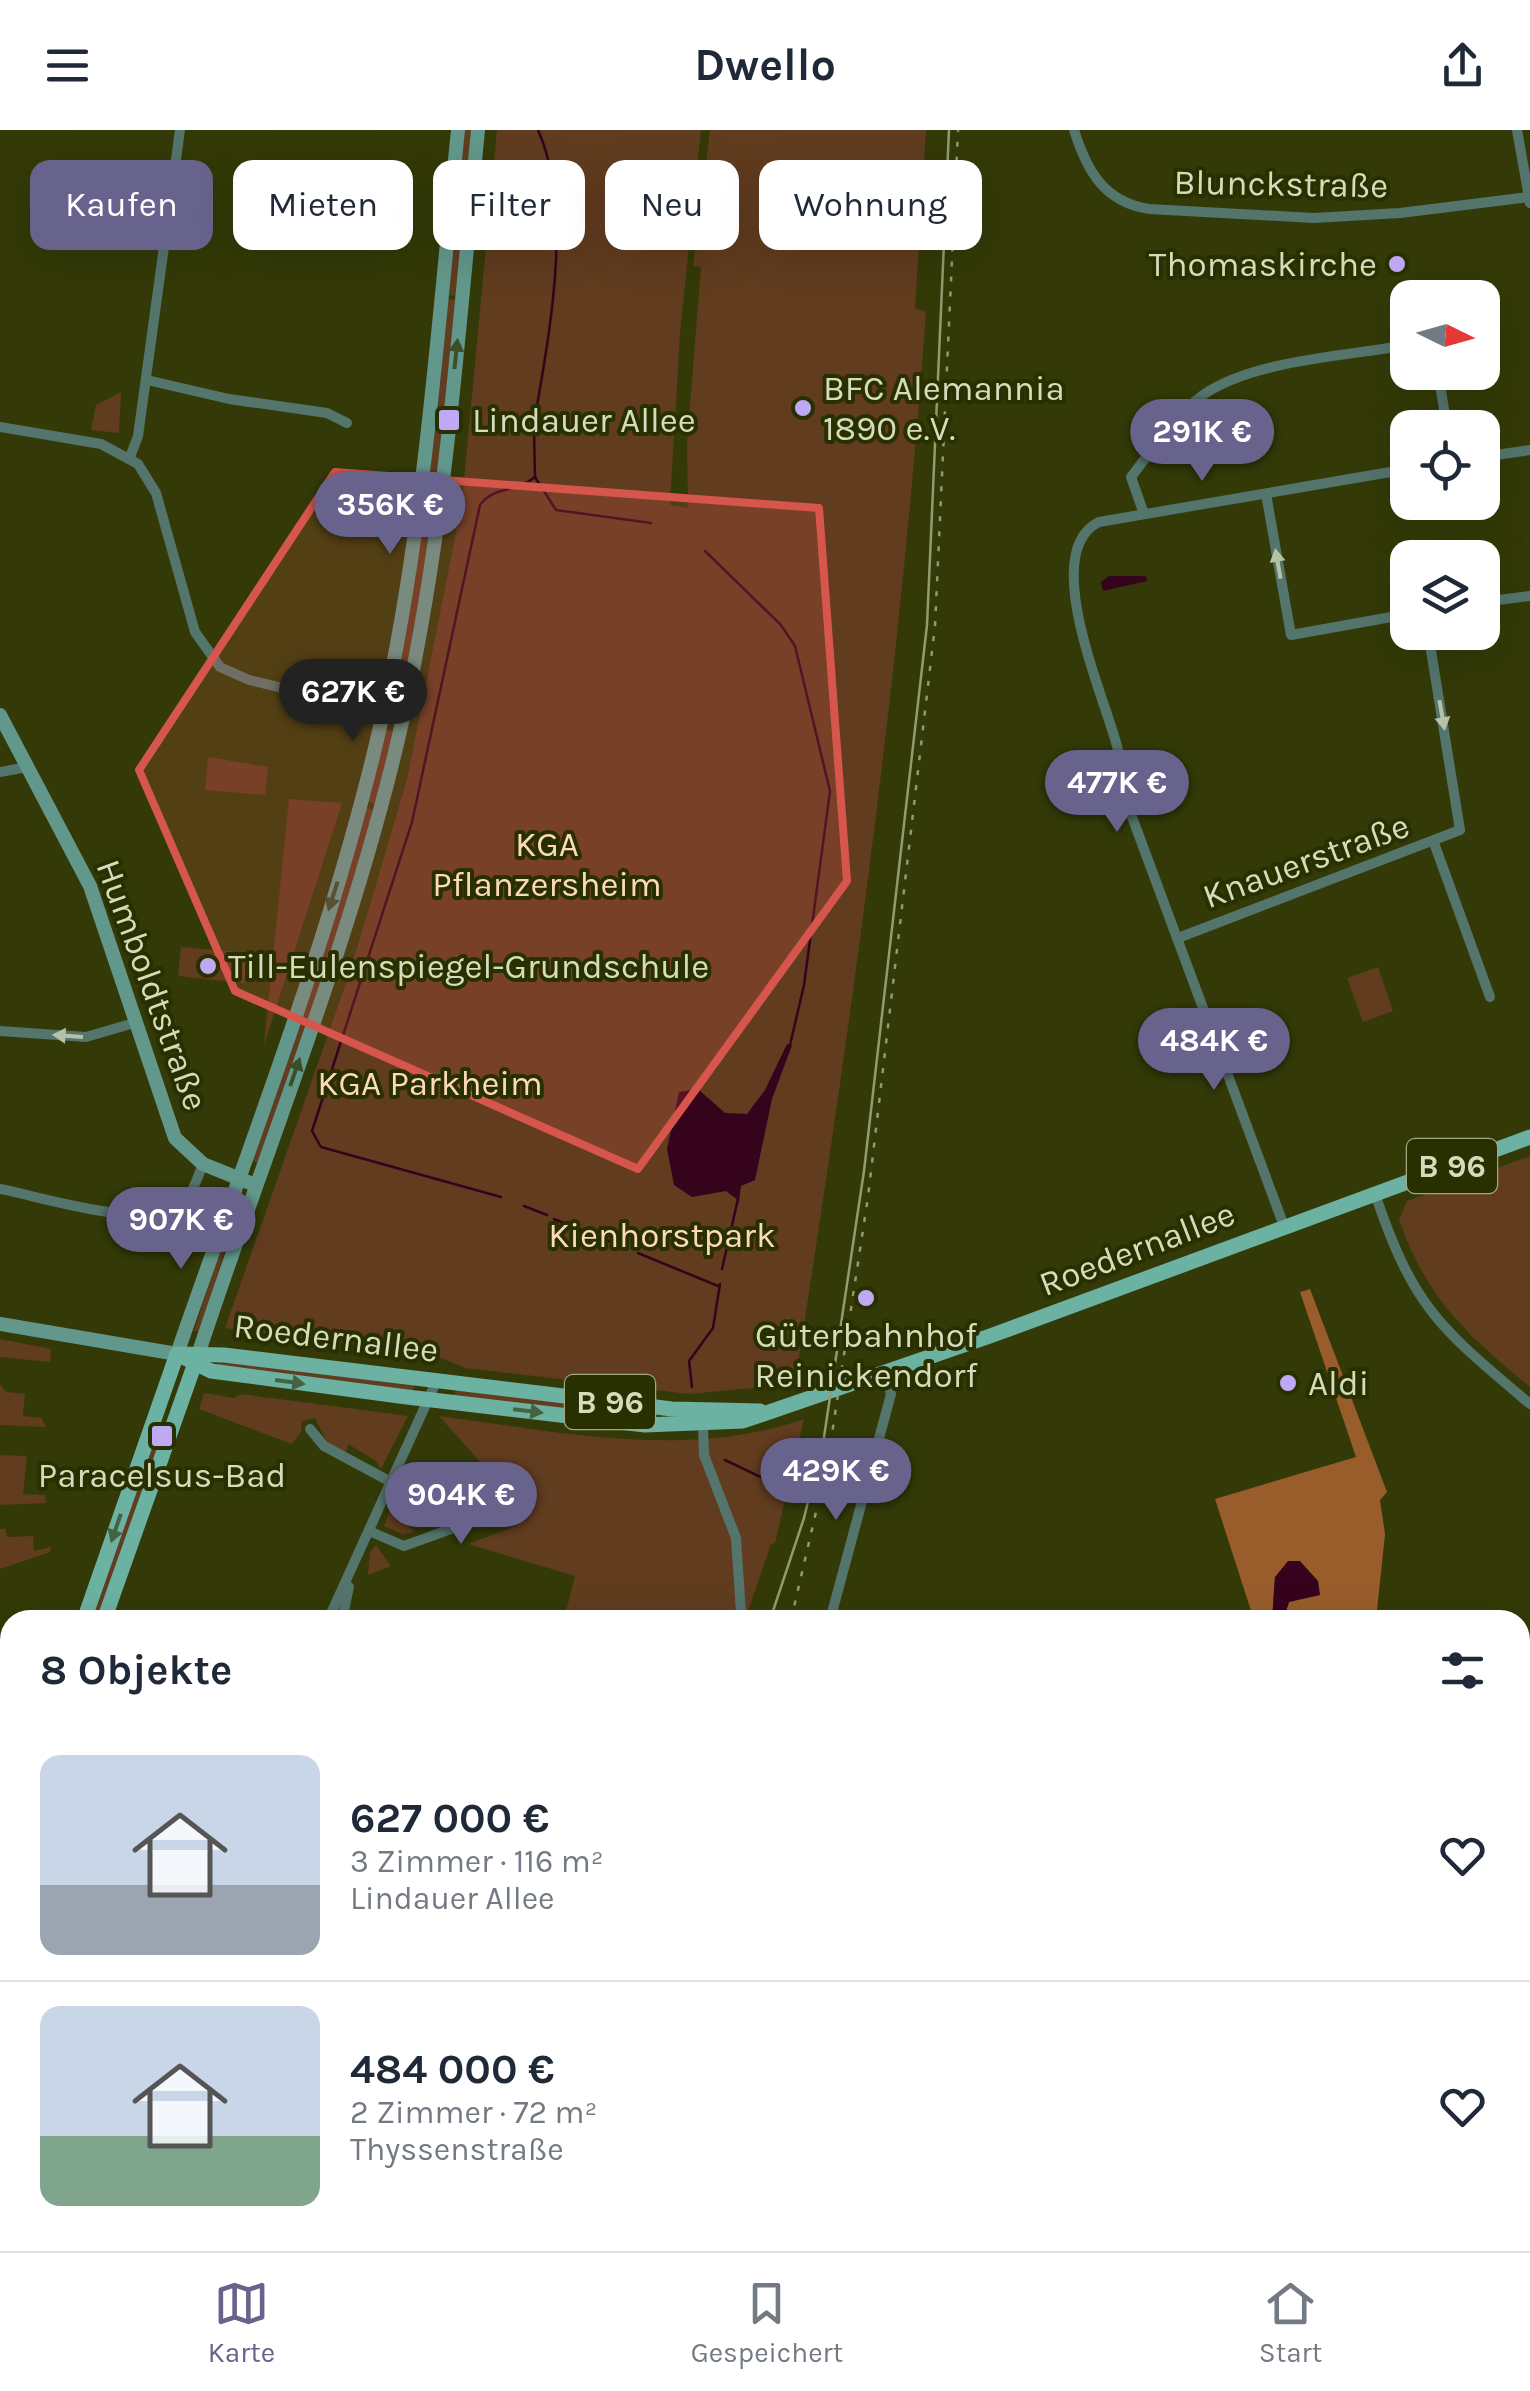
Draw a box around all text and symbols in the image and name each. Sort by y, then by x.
icon: menu [40,38,95,93]
icon: share [1435,38,1490,93]
text: Dwello [694,39,836,91]
chip: Kaufen [30,160,213,250]
chip: Mieten [233,160,413,250]
chip: Filter [433,160,585,250]
chip: Neu [605,160,739,250]
chip: Wohnung [759,160,982,250]
street label: Blunckstraße [1173,162,1389,206]
place label: Thomaskirche [1149,244,1377,285]
marker: Thomaskirche [1386,253,1408,275]
north arrow [1390,280,1500,390]
map controls [1390,280,1500,650]
one-way arrow [448,338,464,370]
place label: BFC Alemannia 1890 e.V. [823,368,1065,449]
marker: BFC Alemannia 1890 e.V. [792,397,814,419]
pin: 291K € [1121,399,1283,484]
place label: Lindauer Allee [472,400,696,441]
marker: Lindauer Allee [436,407,462,433]
button: locate [1390,410,1500,520]
text: 291K € [1152,413,1252,450]
pin: 356K € [309,472,471,557]
text: 356K € [336,486,444,523]
button: layers [1390,540,1500,650]
one-way arrow [1270,548,1285,580]
pin: 627K € [272,659,434,744]
text: 627K € [301,673,405,710]
one-way arrow [1435,700,1450,731]
pin: 477K € [1036,750,1198,835]
text: 477K € [1067,764,1167,801]
street label: Knauerstraße [1197,805,1415,917]
park label: KGA Pflanzersheim [432,824,662,905]
street label: Humboldtstraße [88,854,216,1116]
one-way arrow [325,882,340,912]
place label: Till-Eulenspiegel-Grundschule [228,946,709,987]
marker: Till-Eulenspiegel-Grundschule [197,955,219,977]
pin: 484K € [1133,1008,1295,1093]
text: 484K € [1160,1022,1268,1059]
one-way arrow [51,1028,83,1044]
one-way arrow [288,1057,303,1087]
park label: KGA Parkheim [317,1063,543,1104]
road number: B 96 [1407,1139,1497,1193]
pin: 907K € [100,1187,262,1272]
street label: Roedernallee [1034,1193,1240,1305]
text: 907K € [129,1201,233,1238]
park label: Kienhorstpark [548,1215,776,1256]
marker: Güterbahnhof Reinickendorf [855,1287,877,1309]
street label: Roedernallee [231,1305,441,1371]
place label: Güterbahnhof Reinickendorf [755,1315,978,1396]
place label: Aldi [1308,1363,1369,1404]
marker: Aldi [1277,1372,1299,1394]
one-way arrow [275,1374,307,1390]
road number: B 96 [565,1375,655,1429]
one-way arrow [513,1403,544,1419]
marker: Paracelsus-Bad [149,1423,175,1449]
pin: 429K € [755,1438,917,1523]
text: 429K € [782,1452,890,1489]
place label: Paracelsus-Bad [38,1455,286,1496]
pin: 904K € [380,1462,542,1547]
text: 904K € [407,1476,515,1513]
one-way arrow [107,1513,122,1543]
icon: filters [1435,1643,1490,1698]
text: 8 Objekte [40,1645,232,1695]
text: 627 000 € [350,1793,549,1843]
icon: home [120,1795,240,1915]
icon: heart [1435,1828,1490,1883]
text: 3 Zimmer · 116 m² [350,1843,604,1880]
text: Lindauer Allee [350,1880,555,1917]
text: 484 000 € [350,2044,555,2094]
icon: home [120,2046,240,2166]
icon: heart [1435,2079,1490,2134]
text: 2 Zimmer · 72 m² [350,2094,597,2131]
text: Thyssenstraße [350,2131,564,2168]
tab: Karte [208,2276,275,2369]
tab: Gespeichert [691,2276,843,2369]
tab: Start [1259,2276,1322,2369]

